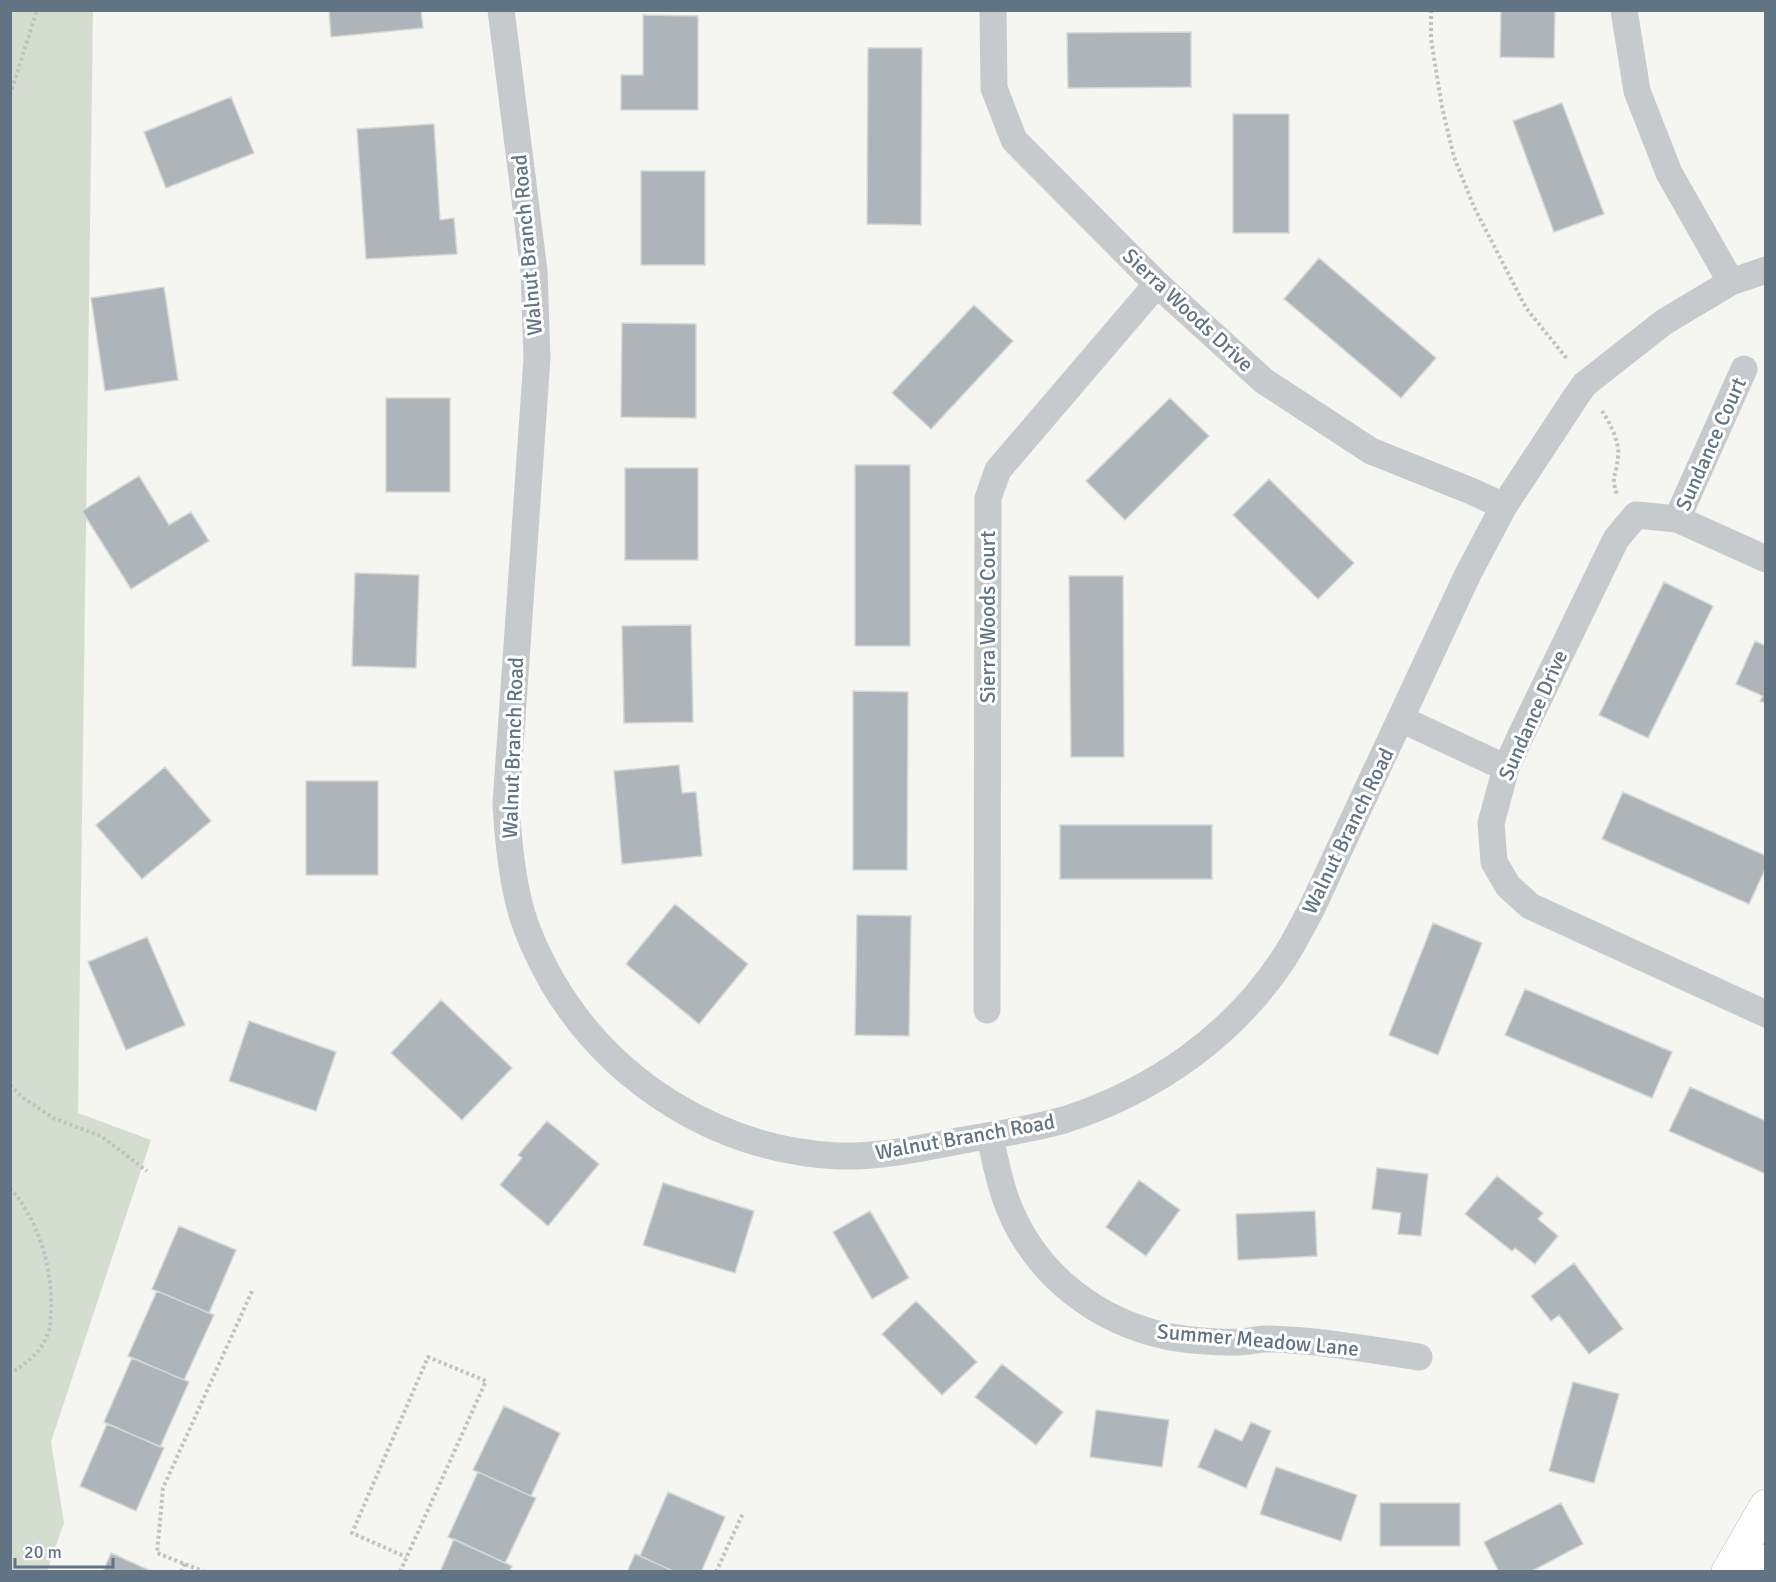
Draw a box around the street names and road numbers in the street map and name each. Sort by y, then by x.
street label: Walnut Branch Road [506,153,548,337]
street label: Sierra Woods Drive [1117,243,1259,377]
street label: Sundance Court [1670,373,1752,515]
street label: Sierra Woods Court [975,531,1001,703]
street label: Sundance Drive [1493,646,1573,784]
street label: Walnut Branch Road [497,657,529,839]
street label: Walnut Branch Road [1296,744,1400,918]
street label: Walnut Branch Road [873,1108,1057,1166]
street label: Summer Meadow Lane [1156,1318,1360,1362]

